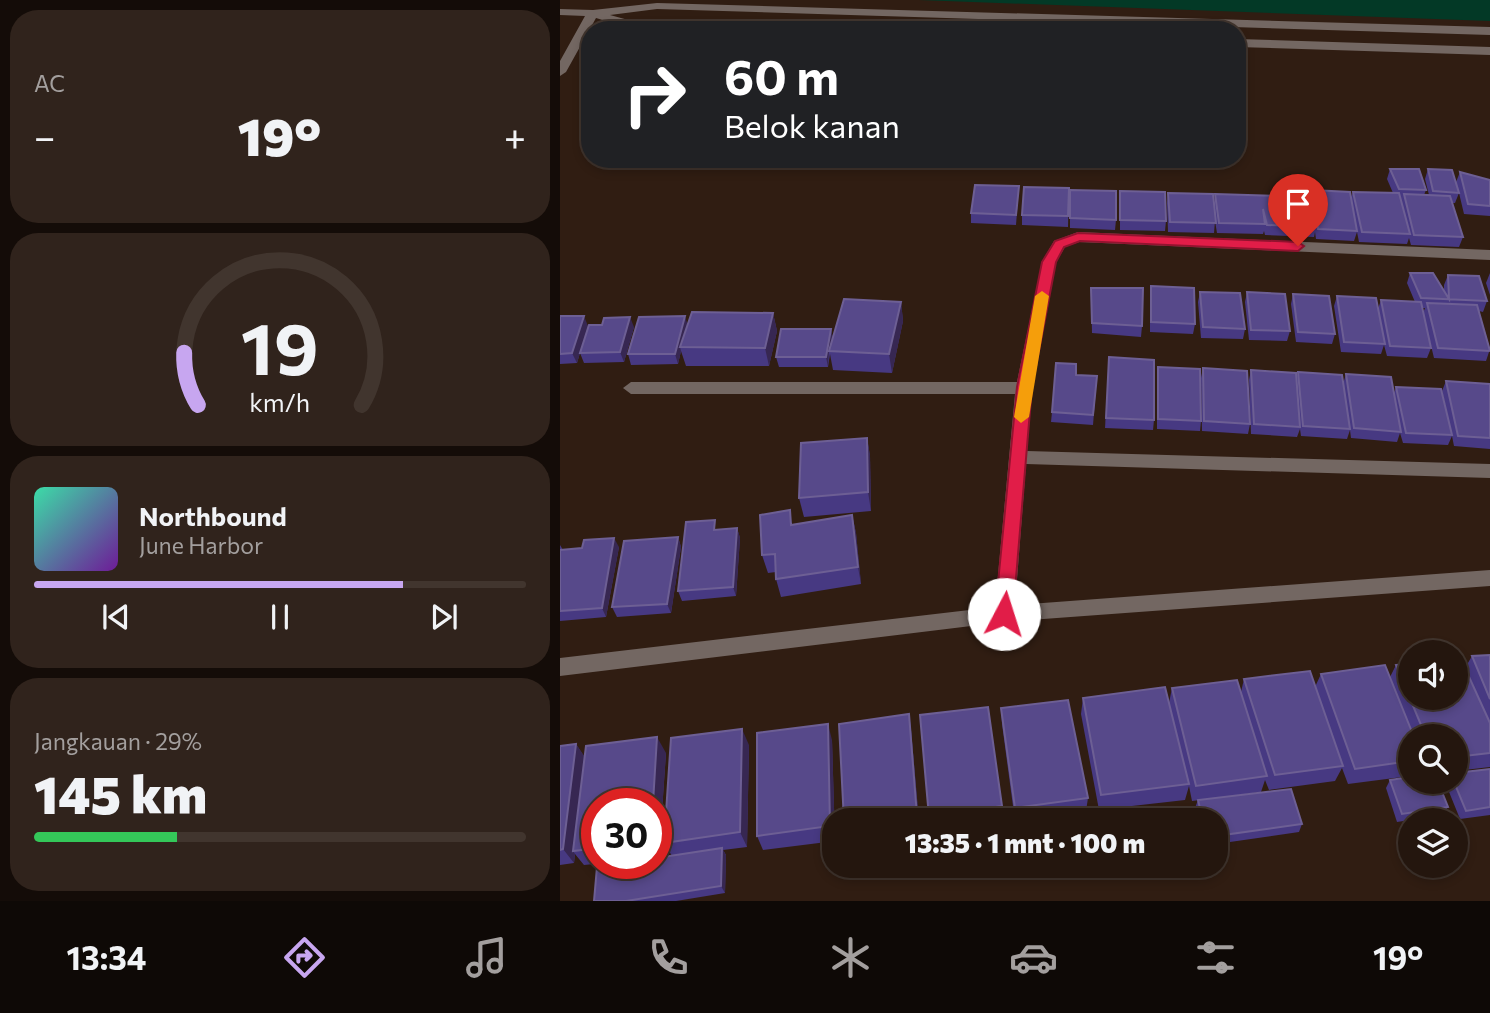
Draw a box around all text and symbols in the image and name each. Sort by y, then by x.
text: 60 m [724,45,839,105]
icon: right [609,49,700,140]
text: AC [34,69,65,97]
text: 19° [238,103,321,167]
text: Belok kanan [724,105,900,145]
text: − [34,112,56,159]
text: + [504,112,526,159]
pin [1268,174,1328,246]
icon: arrive [1279,185,1317,223]
text: 19 [241,302,319,391]
text: km/h [250,387,310,417]
text: Northbound [139,500,287,531]
text: June Harbor [139,531,263,559]
position arrow [967,577,1041,651]
icon: previous [97,598,135,636]
icon: pause [261,598,299,636]
icon: next [425,598,463,636]
map controls [1398,640,1468,878]
button: sound [1398,640,1468,710]
button: search [1398,724,1468,794]
text: Jangkauan · 29% [34,727,202,755]
text: 145 km [34,761,207,825]
speed limit sign: 30 [581,788,672,879]
button: layers [1398,808,1468,878]
text: 13:35 · 1 mnt · 100 m [905,827,1145,858]
icon: directions [280,933,329,982]
icon: music [462,933,511,982]
icon: phone [644,933,693,982]
icon: climate [826,933,875,982]
icon: car [1009,933,1058,982]
icon: filters [1191,933,1240,982]
text: 13:34 [67,937,146,977]
text: 19° [1373,937,1423,977]

